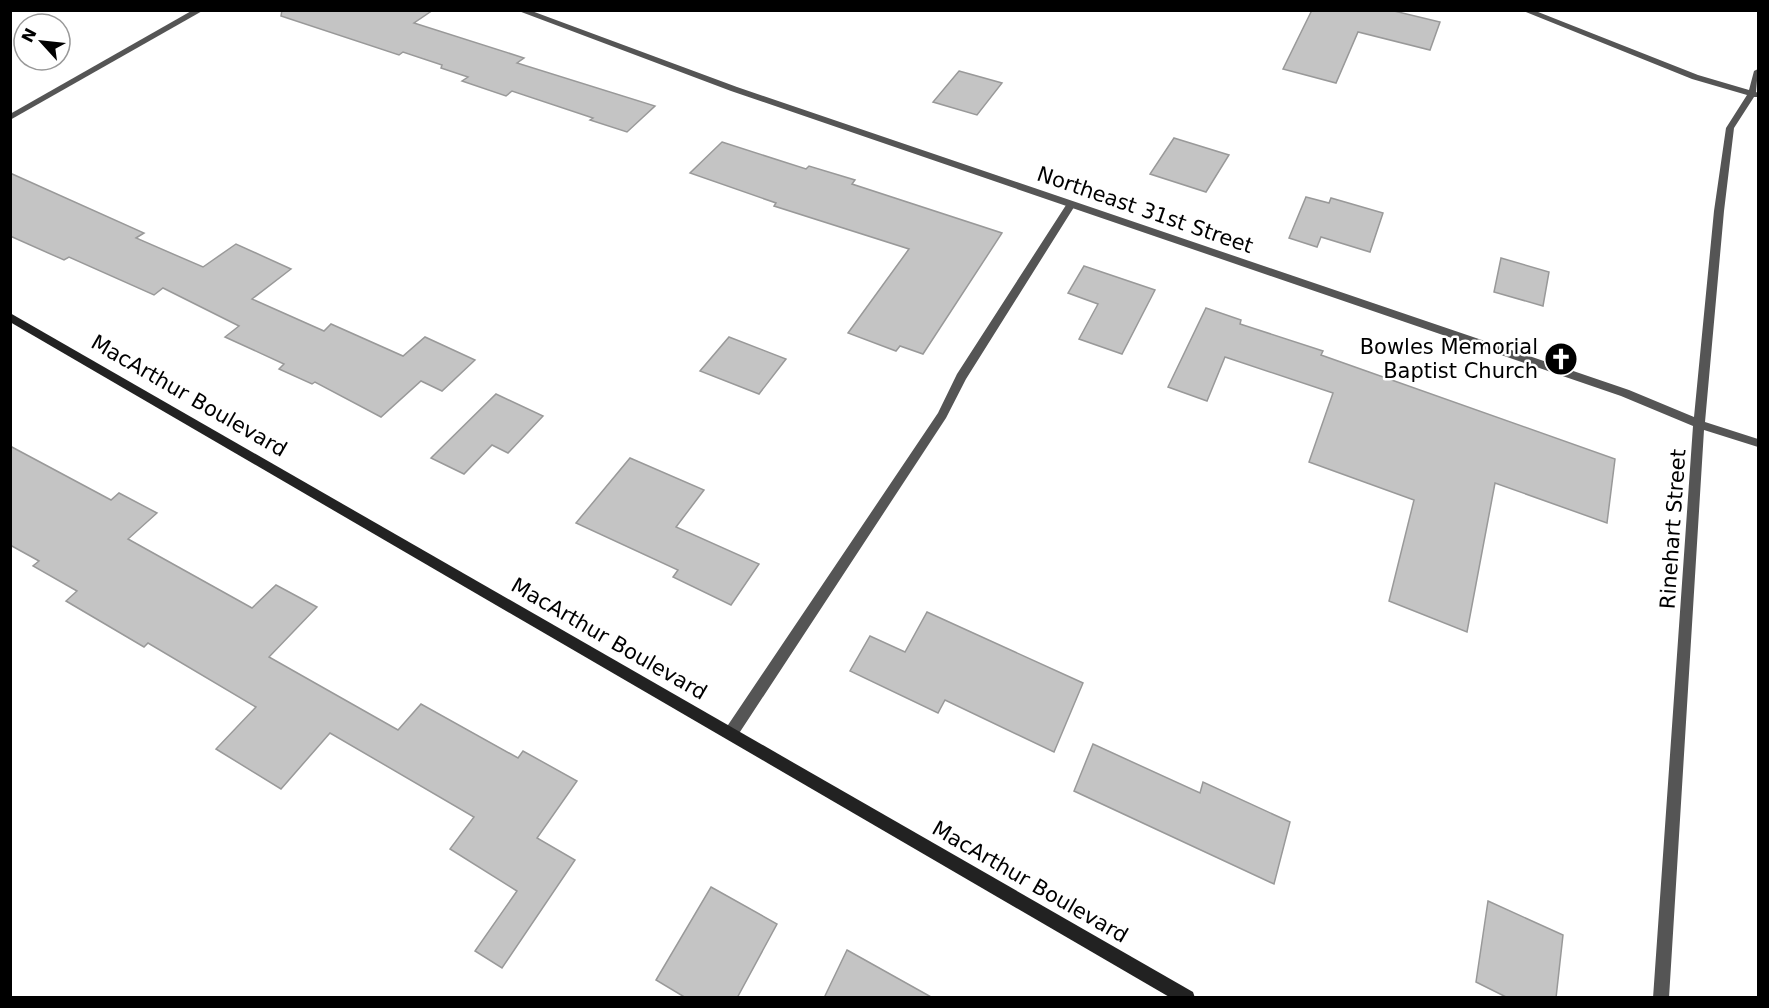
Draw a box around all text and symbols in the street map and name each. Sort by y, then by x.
north arrow [12,12,72,72]
text: N [18,25,41,46]
street label: Northeast 31st Street [1034,162,1256,258]
street label: MacArthur Boulevard [87,330,291,462]
place label: Bowles Memorial Baptist Church [1360,335,1538,383]
church icon: Bowles Memorial Baptist Church [1543,341,1579,377]
street label: Rinehart Street [1655,448,1691,610]
street label: MacArthur Boulevard [507,573,711,705]
street label: MacArthur Boulevard [928,816,1132,948]

